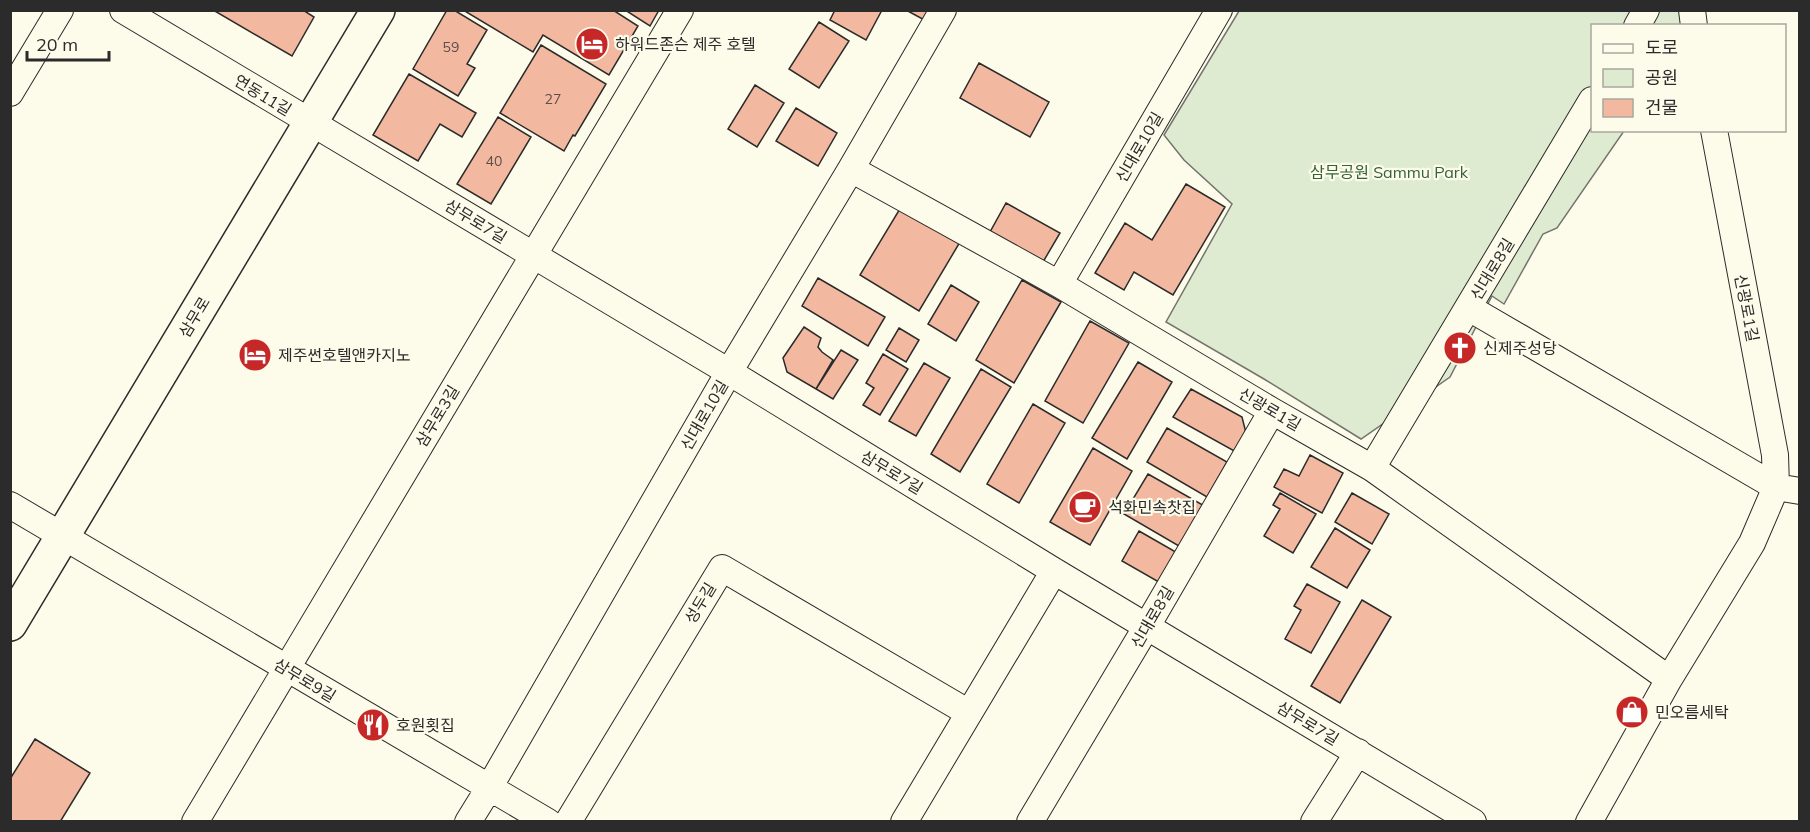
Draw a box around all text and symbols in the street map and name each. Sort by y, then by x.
scale bar [27,24,110,62]
legend [1591,24,1786,132]
hotel icon: 하워드존슨 제주 호텔 [574,26,610,62]
text: 20 m [36,33,78,56]
place label: 하워드존슨 제주 호텔 [615,34,756,54]
text: 도로 [1645,36,1678,59]
house number: 59 [443,38,459,56]
text: 공원 [1645,66,1678,89]
street label: 연동11길 [231,70,295,120]
house number: 27 [545,90,561,108]
text: 건물 [1645,96,1678,119]
street label: 신대로10길 [1111,108,1167,186]
house number: 40 [486,152,502,170]
park label: 삼무공원 Sammu Park [1310,162,1469,182]
street label: 삼무로7길 [441,195,511,247]
street label: 신대로8길 [1466,234,1518,304]
street label: 신광로1길 [1731,272,1763,344]
street label: 삼무로 [174,293,214,341]
church icon: 신제주성당 [1442,330,1478,366]
hotel icon: 제주썬호텔앤카지노 [237,337,273,373]
place label: 신제주성당 [1483,338,1557,358]
place label: 제주썬호텔앤카지노 [278,345,411,365]
street label: 신대로10길 [676,376,732,454]
street label: 삼무로3길 [411,381,463,451]
street label: 신광로1길 [1235,383,1305,435]
street label: 삼무로7길 [857,446,927,498]
cafe icon: 석화민속찻집 [1067,489,1103,525]
place label: 석화민속찻집 [1108,497,1196,517]
street label: 성두길 [680,579,720,627]
street label: 신대로8길 [1126,582,1178,652]
street label: 삼무로9길 [270,654,340,706]
shop icon: 민오름세탁 [1614,694,1650,730]
street label: 삼무로7길 [1273,697,1343,749]
place label: 민오름세탁 [1655,702,1729,722]
restaurant icon: 호원횟집 [355,707,391,743]
place label: 호원횟집 [396,715,455,735]

